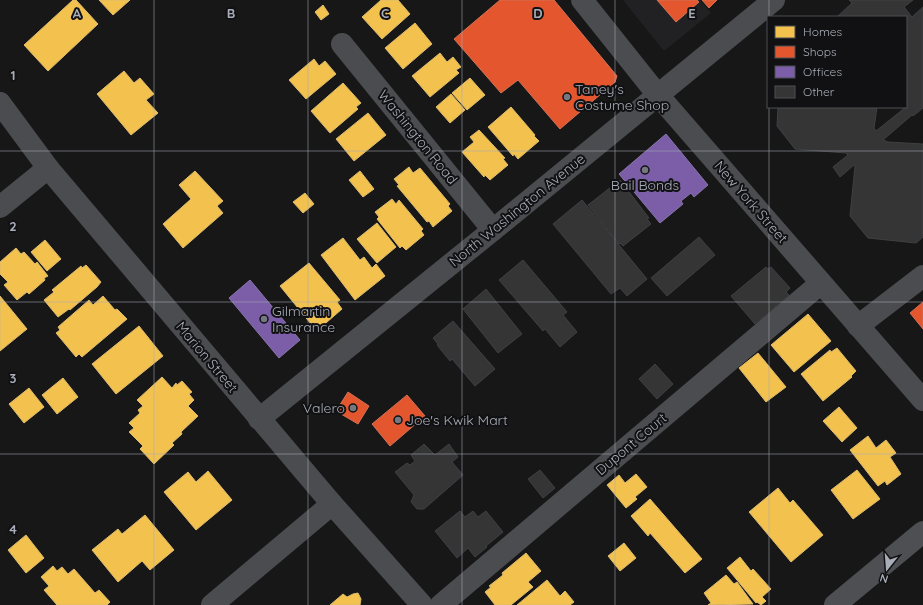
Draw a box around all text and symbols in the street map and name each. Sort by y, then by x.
text: A [73,5,82,21]
text: B [227,5,235,21]
text: C [381,5,389,21]
text: D [533,5,543,21]
text: E [688,5,696,21]
legend [767,16,907,108]
text: Homes [803,24,843,39]
text: Shops [803,44,837,59]
text: Offices [803,64,842,79]
text: 1 [10,67,16,83]
place label: Taney's Costume Shop [575,80,669,114]
text: Other [803,84,835,99]
street label: Washington Road [375,86,461,188]
marker: Taney's Costume Shop [562,92,572,102]
street label: North Washington Avenue [445,150,589,270]
street label: New York Street [710,157,792,247]
marker: Bail Bonds [640,165,650,175]
place label: Bail Bonds [611,176,679,194]
text: 2 [9,218,17,234]
place label: Gilmartin Insurance [272,302,335,336]
marker: Gilmartin Insurance [259,314,269,324]
street label: Marion Street [172,318,242,396]
text: 3 [10,370,17,386]
place label: Valero [303,399,345,417]
marker: Valero [348,403,358,413]
street label: Dupont Court [592,409,670,479]
place label: Joe's Kwik Mart [406,411,508,429]
marker: Joe's Kwik Mart [393,415,403,425]
text: 4 [9,521,17,537]
north arrow [867,549,907,589]
text: N [878,571,890,586]

